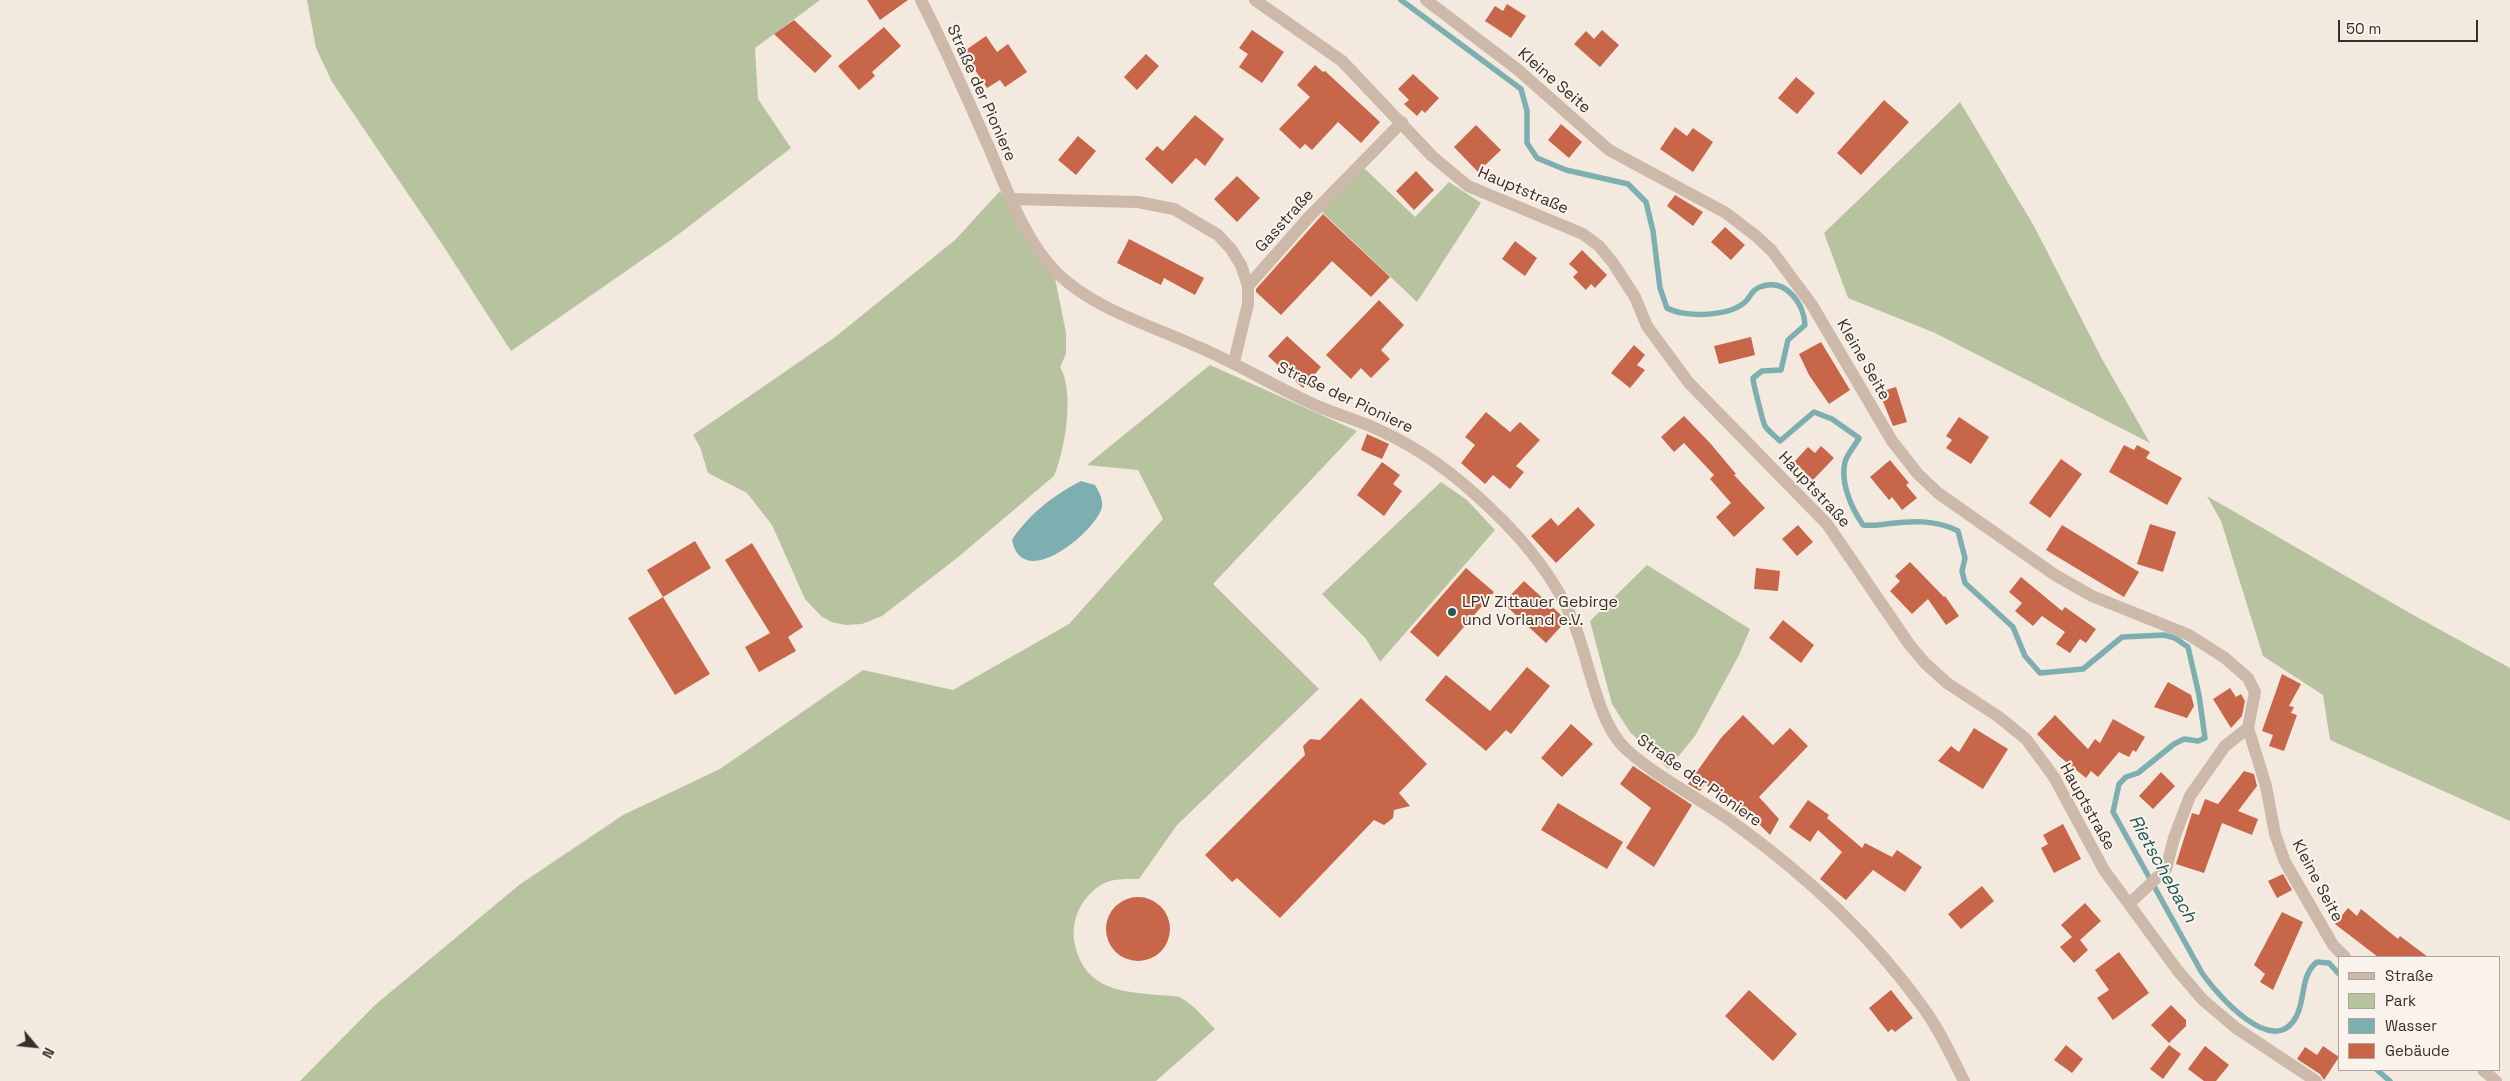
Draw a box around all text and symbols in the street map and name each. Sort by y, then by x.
scale bar [2340,10,2480,42]
text: 50 m [2346,19,2381,38]
street label: Straße der Pioniere [942,22,1020,164]
street label: Kleine Seite [1514,44,1594,118]
street label: Hauptstraße [1475,163,1571,219]
street label: Gasstraße [1252,186,1318,256]
street label: Kleine Seite [1832,316,1894,404]
street label: Straße der Pioniere [1274,358,1416,438]
street label: Hauptstraße [1774,448,1854,532]
place label: LPV Zittauer Gebirge und Vorland e.V. [1462,593,1618,631]
marker: LPV Zittauer Gebirge und Vorland e.V. [1446,606,1458,618]
street label: Straße der Pioniere [1633,731,1765,831]
street label: Hauptstraße [2055,760,2119,854]
water label: Rietschebach [2124,811,2200,927]
street label: Kleine Seite [2287,837,2347,925]
legend [2338,956,2500,1071]
text: Straße [2385,966,2433,985]
text: Park [2385,991,2416,1010]
text: Wasser [2385,1016,2437,1035]
north arrow [10,1021,60,1071]
text: Gebäude [2385,1041,2450,1060]
text: N [38,1045,58,1061]

